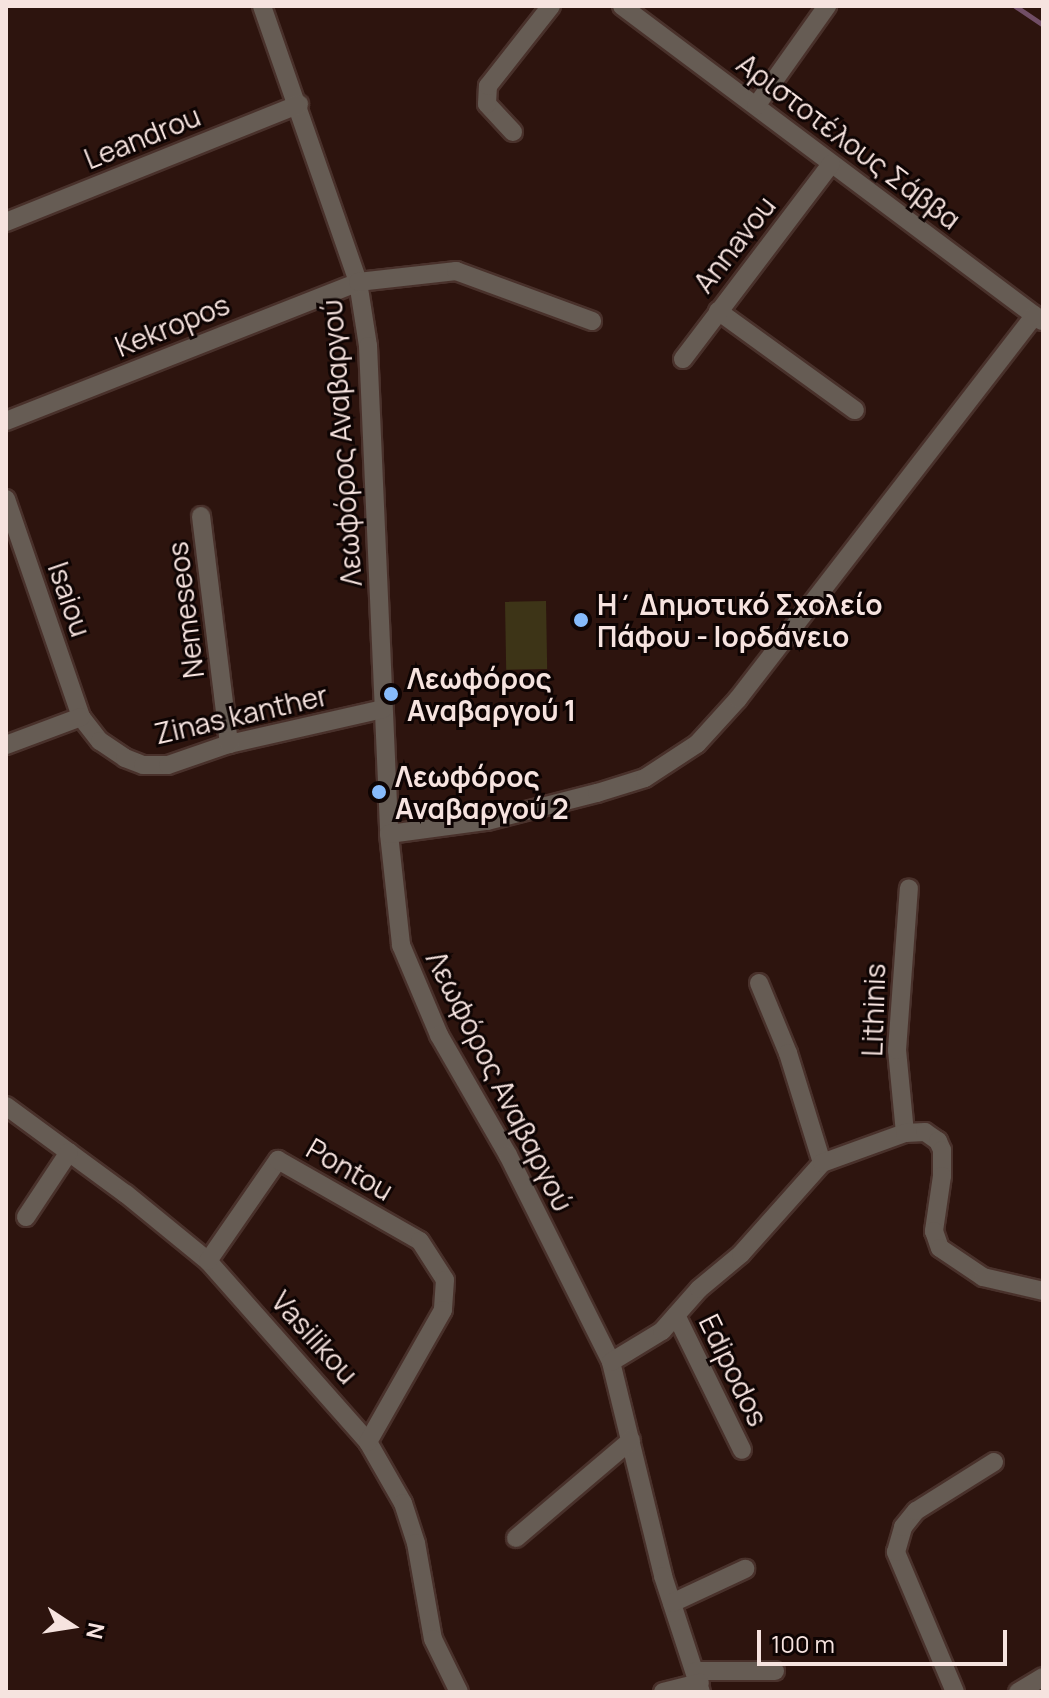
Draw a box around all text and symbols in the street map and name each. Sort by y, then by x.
street label: Αριστοτέλους Σάββα [731,46,967,236]
street label: Leandrou [79,99,205,175]
street label: Annavou [686,189,782,299]
street label: Kekropos [110,287,234,363]
street label: Λεωφόρος Αναβαργού [314,299,368,587]
street label: Nemeseos [160,540,210,680]
street label: Isaiou [42,557,98,641]
place label: Η΄ Δημοτικό Σχολείο Πάφου - Ιορδάνειο [597,587,883,653]
marker: Η΄ Δημοτικό Σχολείο Πάφου - Ιορδάνειο [572,611,590,629]
place label: Λεωφόρος Αναβαργού 1 [407,661,576,727]
street label: Zinas kanther [151,678,331,750]
marker: Λεωφόρος Αναβαργού 1 [382,685,400,703]
place label: Λεωφόρος Αναβαργού 2 [395,759,569,825]
marker: Λεωφόρος Αναβαργού 2 [370,783,388,801]
street label: Λεωφόρος Αναβαργού [420,945,580,1217]
street label: Lithinis [855,963,891,1057]
street label: Pontou [301,1131,399,1207]
street label: Vasilikou [265,1284,365,1390]
street label: Edipodos [693,1309,775,1431]
north arrow [32,1586,112,1666]
scale bar [761,1614,1011,1664]
text: N [79,1620,112,1642]
text: 100 m [771,1627,835,1660]

